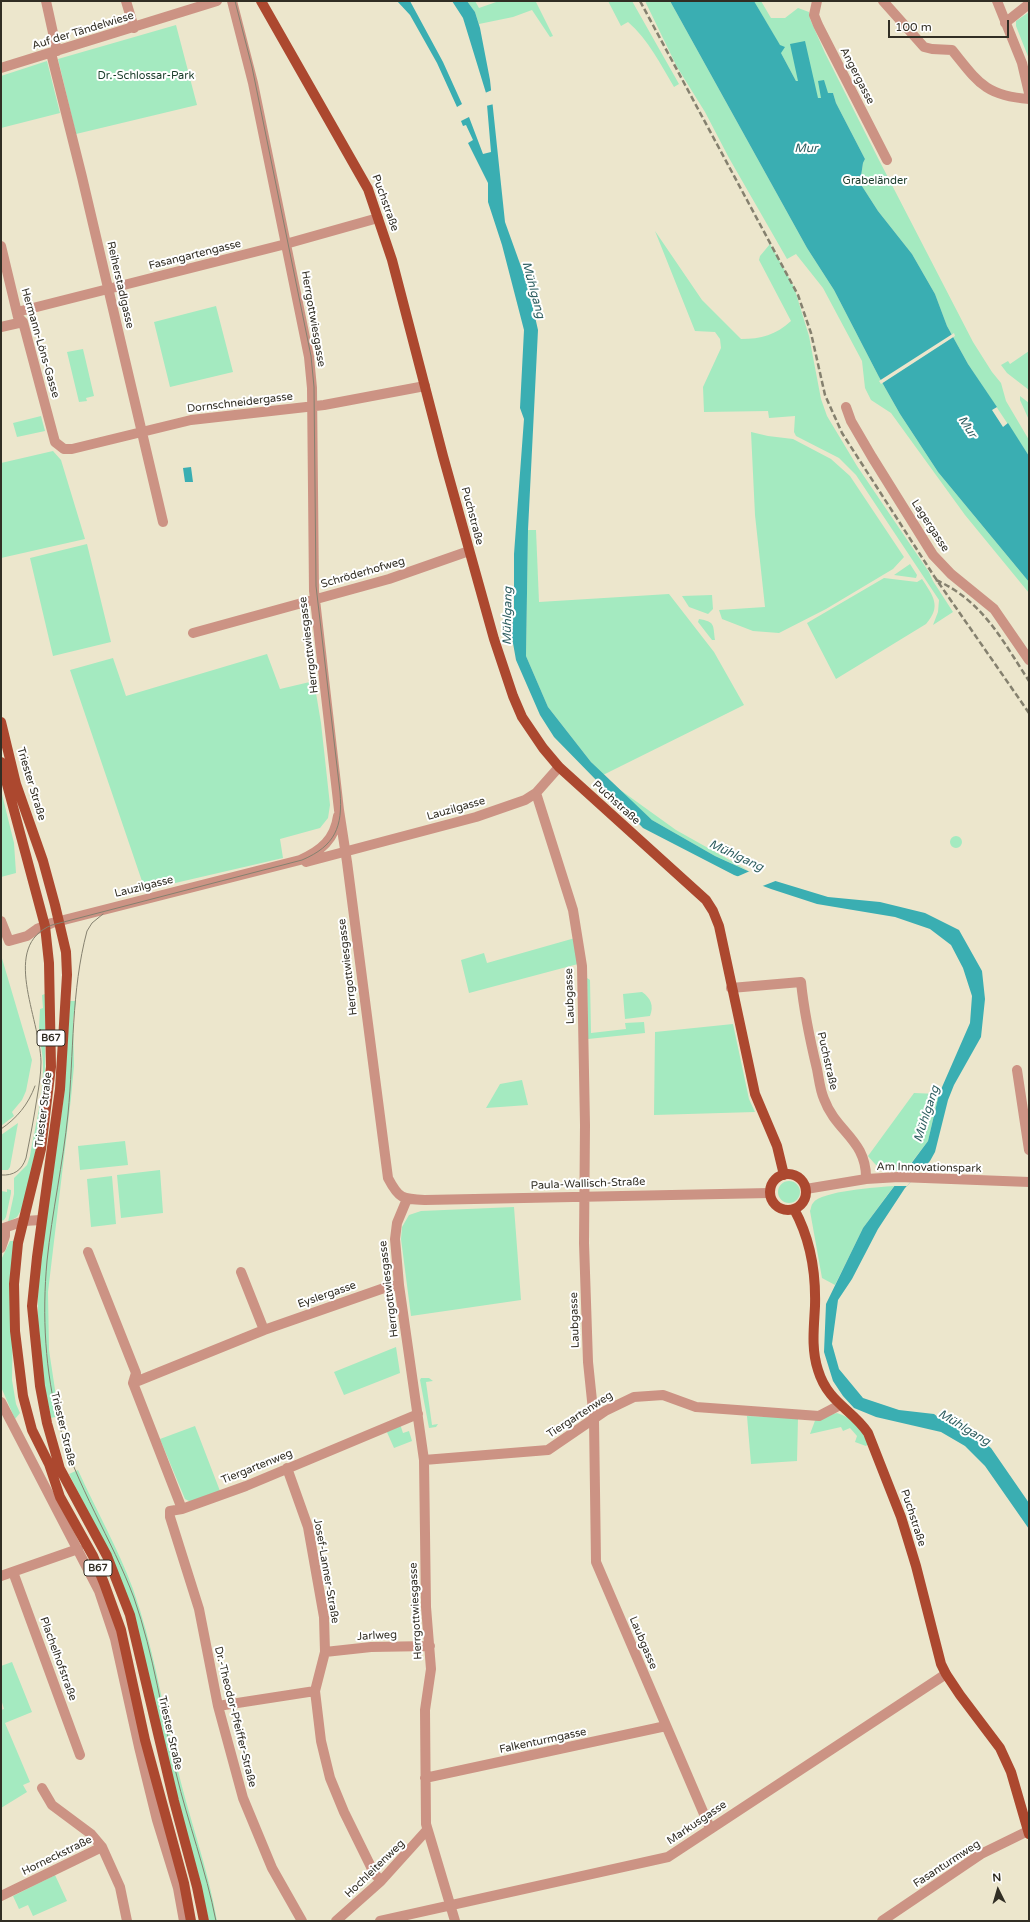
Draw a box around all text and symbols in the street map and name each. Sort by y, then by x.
street label: Auf der Tändelwiese [30,9,136,53]
scale bar [890,12,1011,38]
text: 100 m [895,20,932,34]
street label: Angergasse [837,45,877,107]
park label: Dr.-Schlossar-Park [98,69,194,83]
water label: Mur [794,142,818,156]
street label: Puchstraße [369,173,401,233]
park label: Grabeländer [843,174,907,188]
street label: Fasangartengasse [148,237,242,273]
street label: Reiherstadlgasse [104,240,136,330]
water label: Mühlgang [519,260,547,320]
street label: Herrgottwiesgasse [298,270,328,368]
street label: Hermann-Löns-Gasse [18,287,62,399]
street label: Dornschneidergasse [186,390,294,416]
water label: Mur [955,413,979,441]
street label: Puchstraße [458,486,486,546]
street label: Lagergasse [908,497,952,555]
street label: Schröderhofweg [319,555,407,591]
water label: Mühlgang [500,587,516,645]
street label: Herrgottwiesgasse [297,596,321,694]
street label: Triester Straße [14,746,48,822]
street label: Puchstraße [590,778,642,828]
street label: Lauzilgasse [425,794,487,824]
water label: Mühlgang [707,837,765,875]
street label: Lauzilgasse [113,873,175,901]
street label: Herrgottwiesgasse [336,918,360,1016]
street label: Laubgasse [562,968,578,1024]
road number: B67 [37,1030,65,1046]
street label: Puchstraße [814,1031,840,1091]
street label: Triester Straße [33,1072,55,1148]
water label: Mühlgang [911,1084,943,1144]
street label: Am Innovationspark [876,1160,982,1176]
street label: Paula-Wallisch-Straße [531,1175,645,1193]
street label: Herrgottwiesgasse [377,1240,401,1338]
street label: Eyslergasse [296,1279,358,1311]
street label: Laubgasse [567,1292,583,1348]
street label: Tiergartenweg [545,1389,615,1441]
street label: Triester Straße [47,1391,79,1467]
water label: Mühlgang [935,1407,993,1449]
street label: Tiergartenweg [219,1447,295,1487]
street label: Puchstraße [898,1488,928,1548]
street label: Josef-Lanner-Straße [310,1517,342,1625]
road number: B67 [84,1560,112,1576]
street label: Herrgottwiesgasse [407,1562,425,1660]
street label: Plachelhofstraße [37,1615,79,1703]
street label: Laubgasse [626,1615,660,1671]
street label: Jarlweg [357,1628,397,1644]
street label: Dr.-Theodor-Pfeiffer-Straße [211,1645,259,1789]
street label: Triester Straße [155,1695,185,1771]
street label: Falkenturmgasse [498,1725,588,1757]
street label: Markusgasse [665,1798,729,1848]
street label: Horneckstraße [20,1833,94,1879]
street label: Hochleitenweg [342,1837,408,1901]
street label: Fasanturmweg [911,1838,983,1890]
north arrow [978,1870,1018,1910]
text: N [992,1871,1002,1884]

